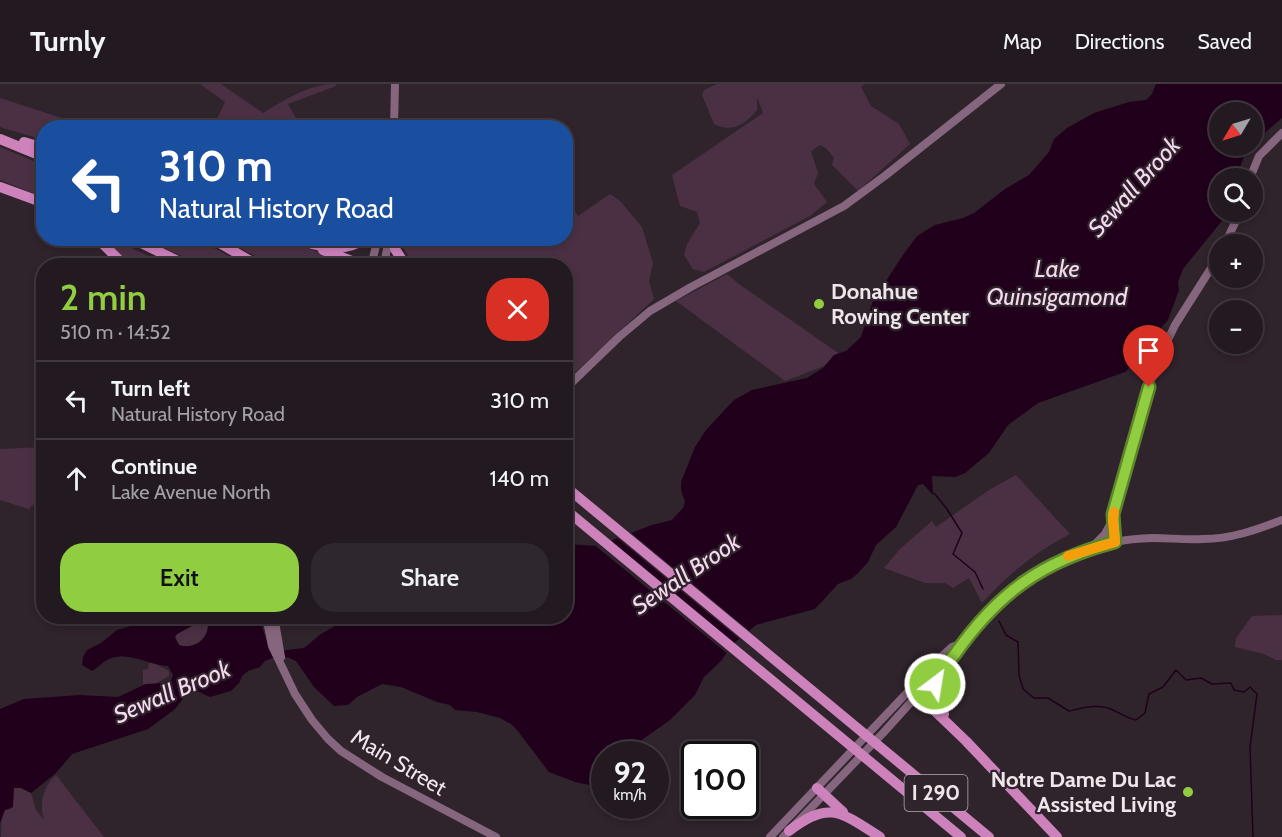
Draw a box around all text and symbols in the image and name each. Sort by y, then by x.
text: Turnly [30,24,106,58]
text: Map [1003,29,1042,54]
text: Directions [1075,29,1164,54]
text: Saved [1197,29,1252,54]
north arrow [1209,102,1263,156]
map controls [1209,102,1263,354]
water label: Sewall Brook [1081,130,1186,243]
text: 310 m [159,140,273,192]
icon: left [60,144,138,222]
button: search [1209,168,1263,222]
text: Natural History Road [159,192,394,225]
button: + [1209,234,1263,288]
water label: Lake Quinsigamond [986,254,1128,311]
text: 2 min [60,275,147,319]
button: close [486,278,549,341]
place label: Donahue Rowing Center [831,278,970,330]
marker: Donahue Rowing Center [812,297,826,311]
button: − [1209,300,1263,354]
text: 510 m · 14:52 [60,320,171,344]
pin [1123,325,1174,387]
icon: arrive [1132,334,1165,367]
text: Turn left [111,375,190,402]
icon: left [60,384,93,417]
text: 310 m [490,387,549,414]
text: Natural History Road [111,402,285,426]
text: Continue [111,453,197,480]
icon: ahead [60,462,93,495]
text: 140 m [490,465,549,492]
text: Lake Avenue North [111,480,271,504]
water label: Sewall Brook [626,526,746,620]
button: Exit [60,543,299,612]
button: Share [311,543,549,612]
position arrow [903,652,967,716]
water label: Sewall Brook [109,654,235,729]
street label: Main Street [346,723,452,802]
speed limit sign: 100 [681,741,759,819]
text: 92 [614,754,646,791]
place label: Notre Dame Du Lac Assisted Living [991,766,1176,818]
road number: I 290 [904,775,968,811]
marker: Notre Dame Du Lac Assisted Living [1181,785,1195,799]
text: km/h [614,786,646,804]

